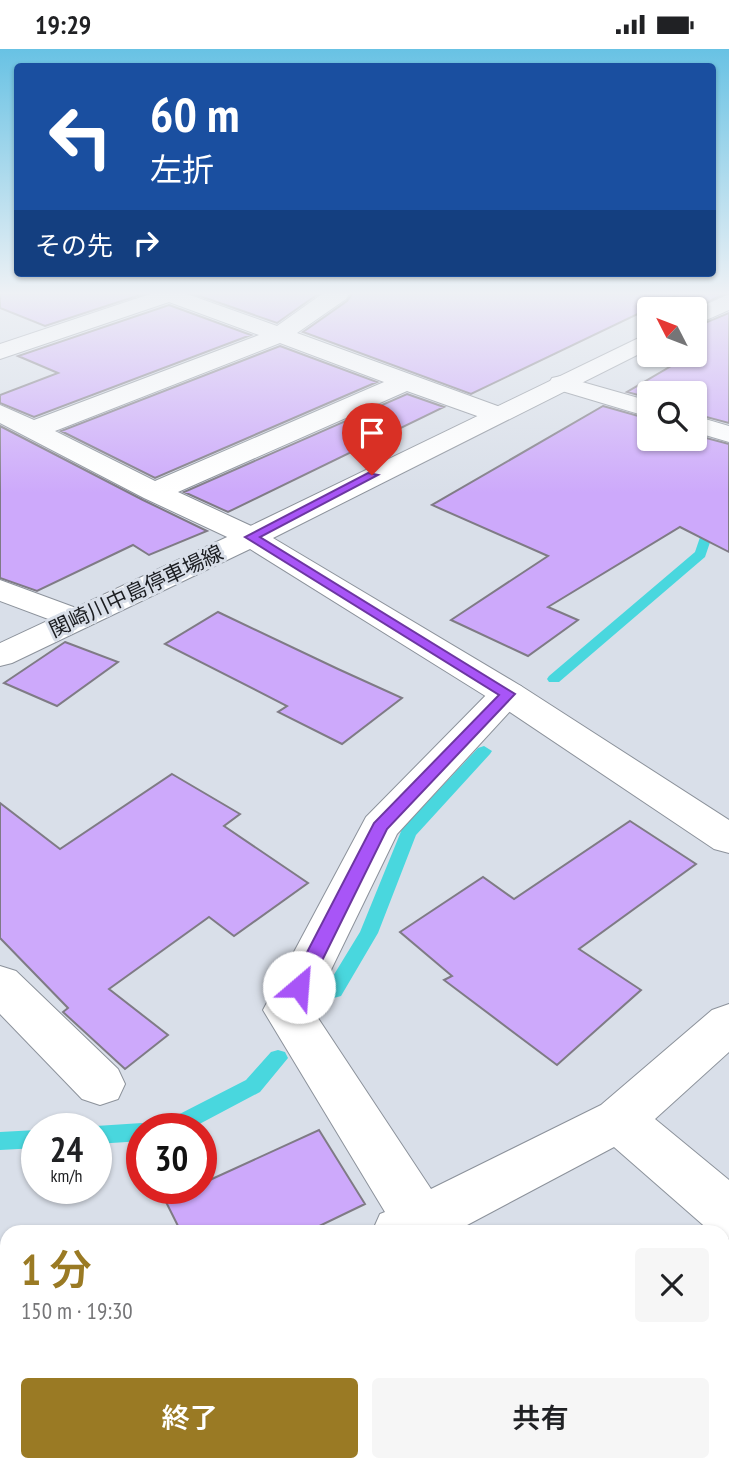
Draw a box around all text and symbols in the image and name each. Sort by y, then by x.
text: 19:29 [35,8,91,41]
text: 60 m [150,82,239,146]
icon: left [35,91,126,182]
text: 左折 [150,148,214,190]
icon: right [127,224,165,262]
text: その先 [35,229,113,262]
north arrow [637,297,707,367]
map controls [637,297,707,451]
button: search [637,381,707,451]
pin [342,403,402,475]
icon: arrive [353,414,391,452]
street label: 関崎川中島停車場線 [45,539,227,643]
position arrow [262,950,336,1024]
speed limit sign: 30 [126,1113,217,1204]
text: 24 [50,1126,83,1172]
text: km/h [51,1164,82,1187]
text: 1 分 [21,1242,92,1297]
button: close [635,1248,709,1322]
text: 150 m · 19:30 [21,1296,133,1325]
button: 終了 [21,1378,358,1458]
button: 共有 [372,1378,709,1458]

